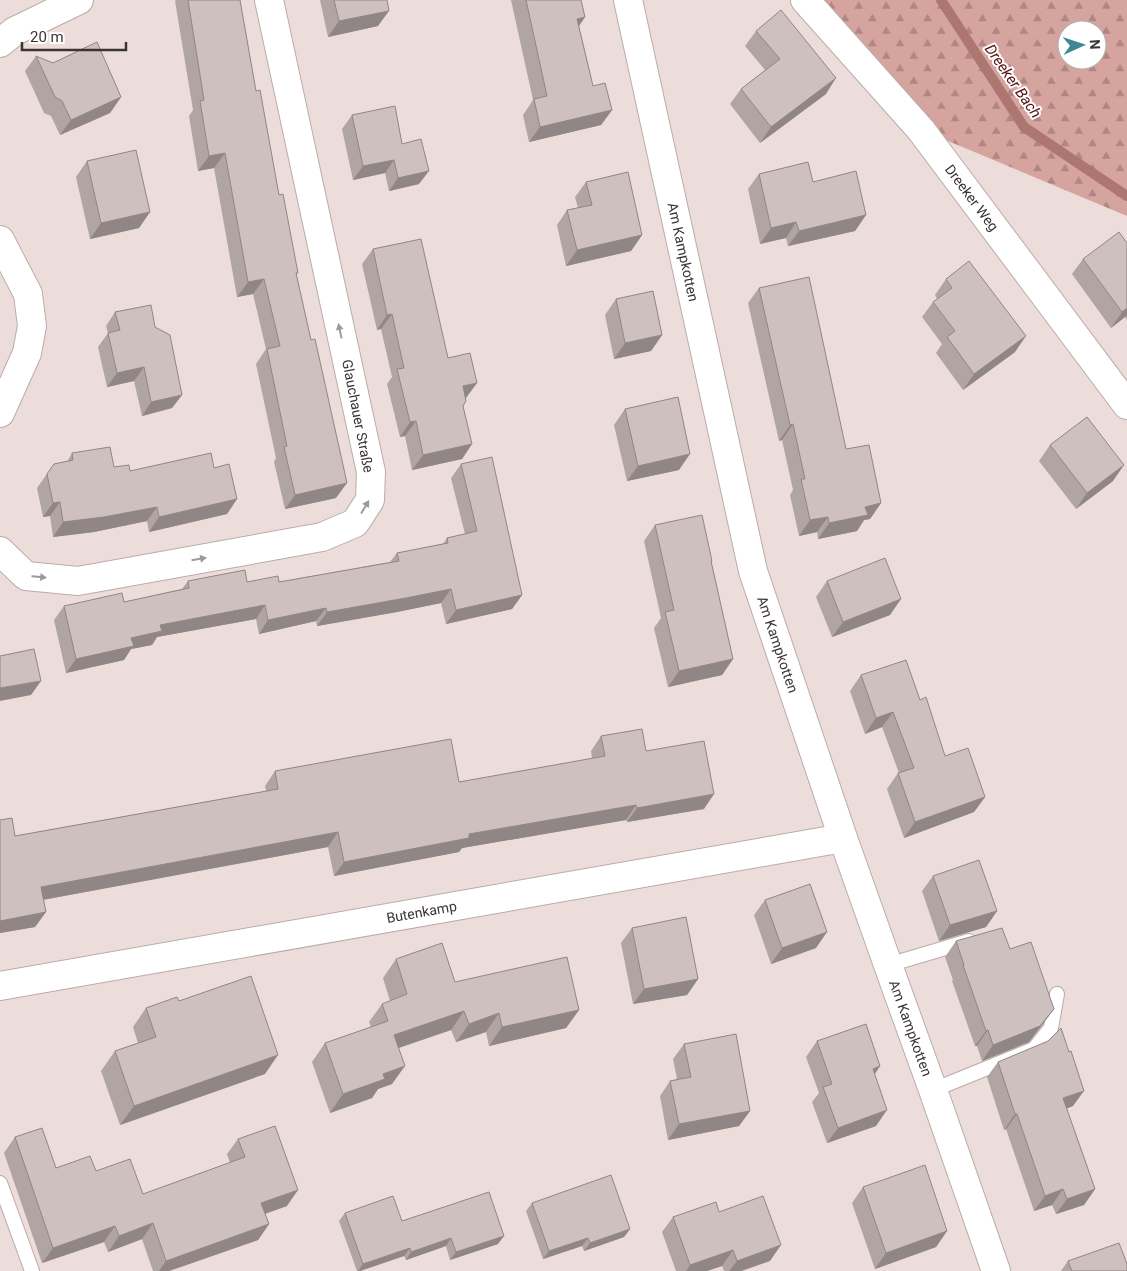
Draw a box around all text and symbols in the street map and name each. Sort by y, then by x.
scale bar [22,20,126,52]
north arrow [1057,20,1107,70]
text: 20 m [30,28,64,46]
text: N [1087,39,1103,50]
water label: Dreeker Bach [981,41,1045,121]
street label: Dreeker Weg [942,161,1002,234]
street label: Am Kampkotten [665,201,702,303]
one-way arrow [336,324,344,339]
street label: Glauchauer Straße [339,358,377,474]
one-way arrow [361,500,370,513]
one-way arrow [192,554,208,562]
one-way arrow [31,574,47,582]
street label: Am Kampkotten [754,594,801,695]
street label: Butenkamp [385,898,458,926]
street label: Am Kampkotten [886,978,935,1078]

